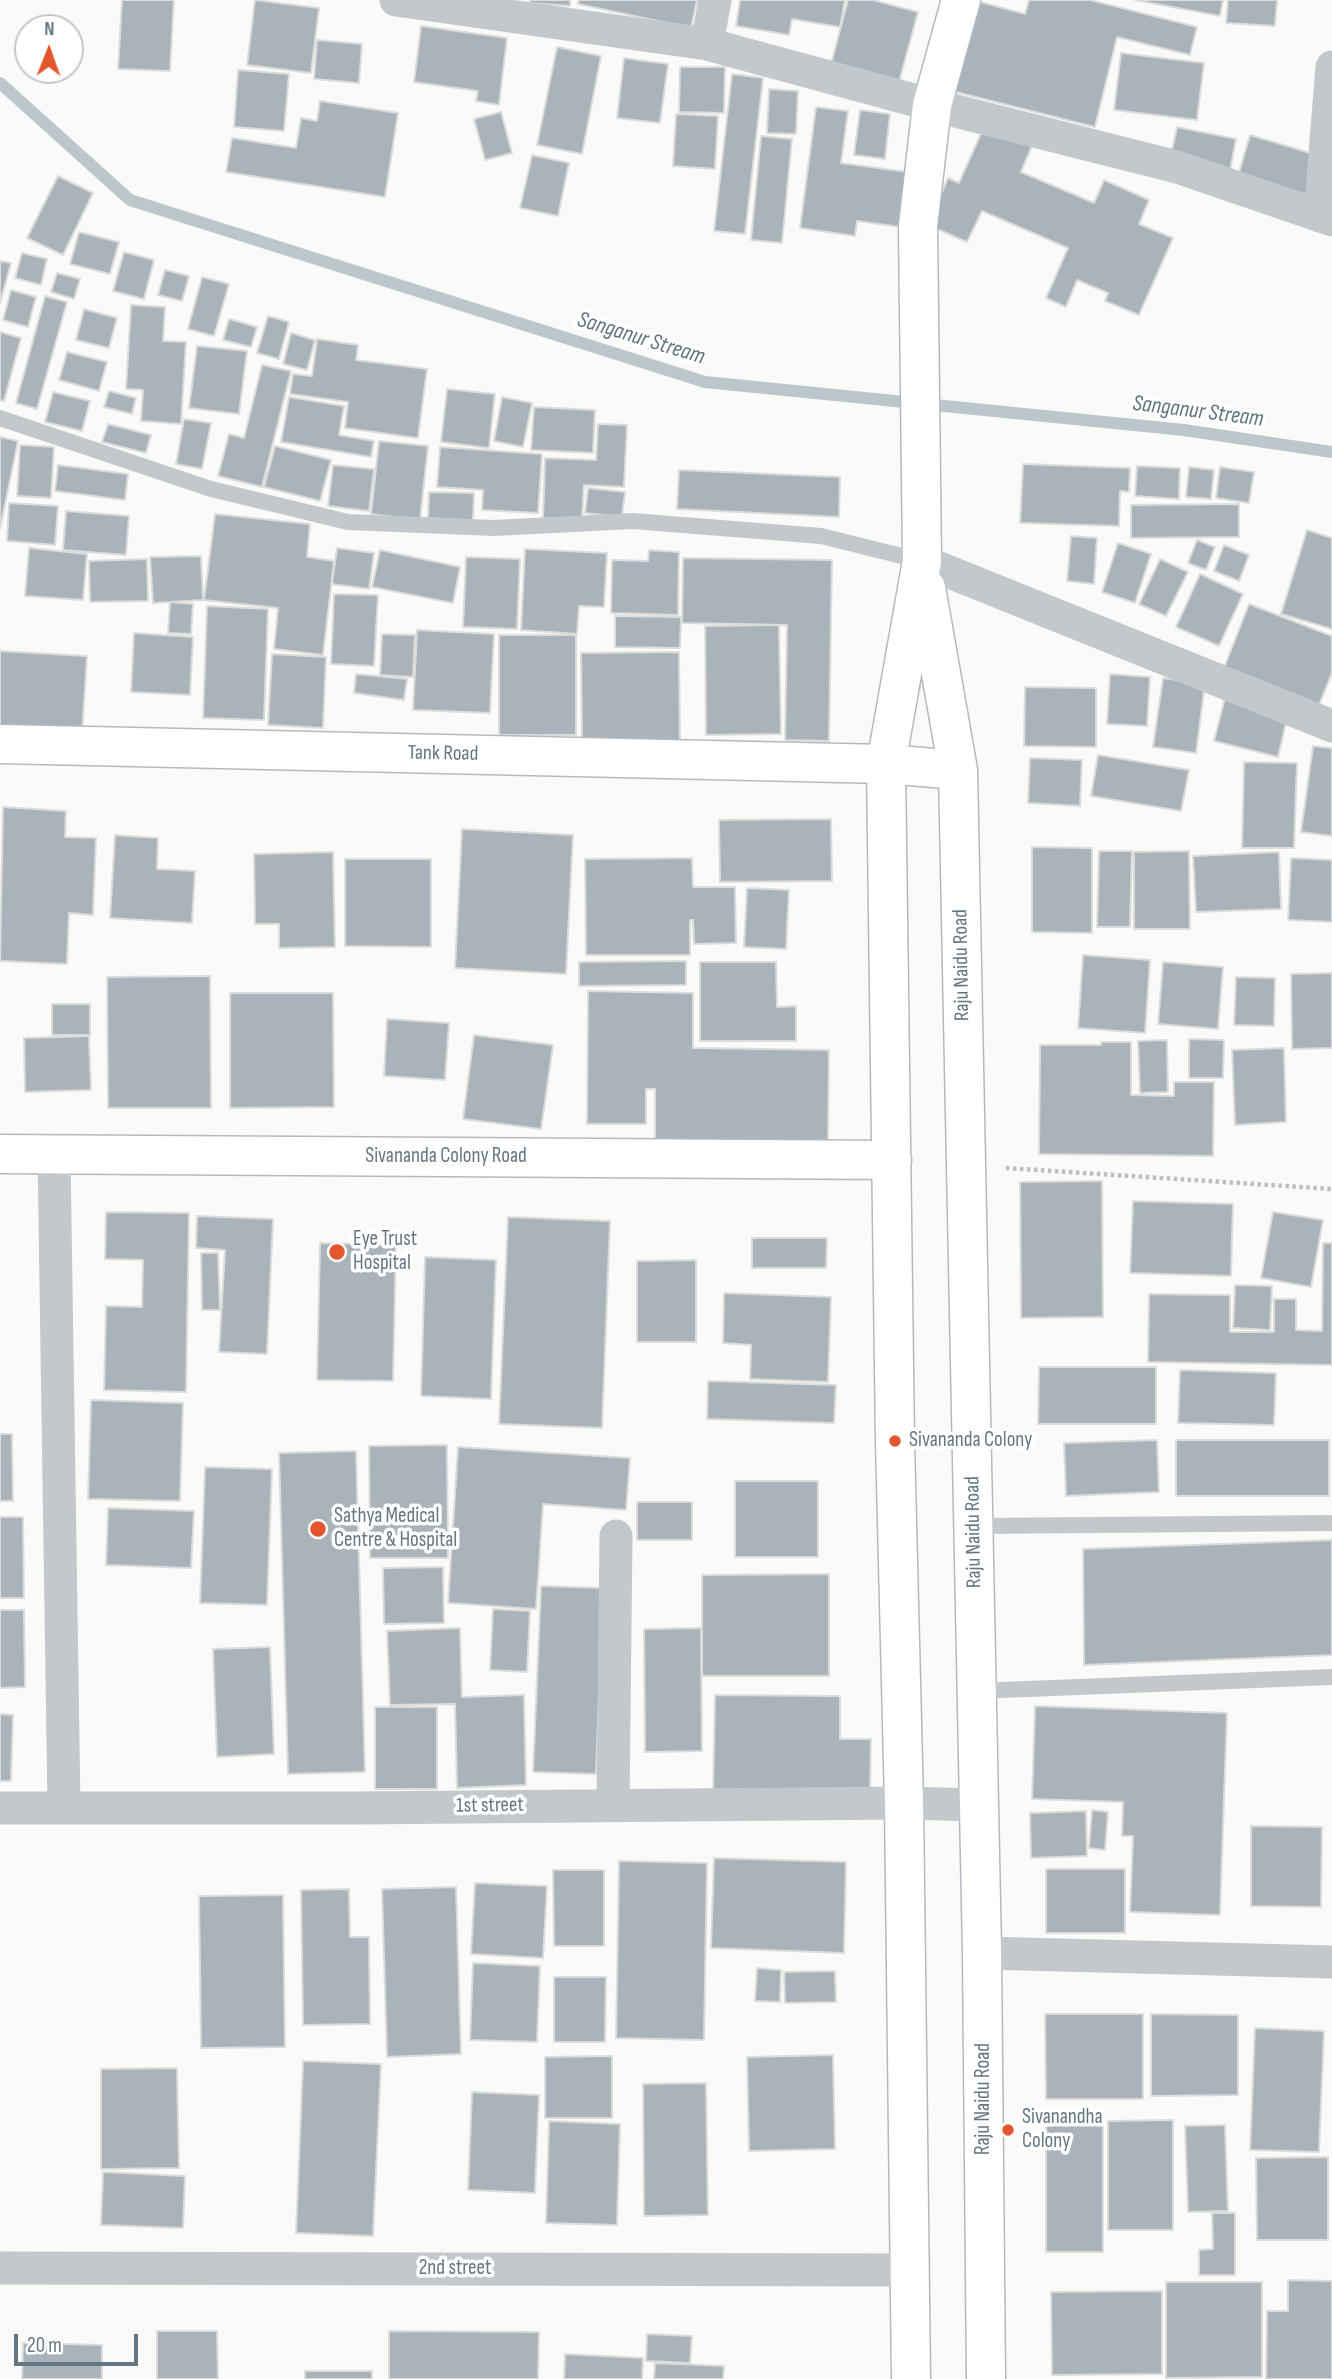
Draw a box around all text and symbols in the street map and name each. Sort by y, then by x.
north arrow [14,14,84,84]
text: N [44,18,55,41]
water label: Sanganur Stream [574,307,708,371]
water label: Sanganur Stream [1131,390,1265,434]
street label: Tank Road [408,741,478,767]
street label: Raju Naidu Road [948,909,976,1021]
street label: Sivananda Colony Road [365,1144,527,1170]
place label: Eye Trust Hospital [353,1227,417,1277]
marker: Eye Trust Hospital [327,1242,347,1262]
place label: Sivananda Colony [909,1428,1032,1454]
marker: Sivananda Colony [887,1433,903,1449]
street label: Raju Naidu Road [960,1476,988,1588]
place label: Sathya Medical Centre & Hospital [334,1504,457,1554]
marker: Sathya Medical Centre & Hospital [308,1519,328,1539]
street label: 1st street [456,1793,524,1819]
street label: Raju Naidu Road [971,2043,997,2155]
place label: Sivanandha Colony [1022,2105,1103,2155]
marker: Sivanandha Colony [1000,2122,1016,2138]
street label: 2nd street [419,2256,491,2282]
scale bar [18,2320,142,2364]
text: 20 m [27,2333,62,2358]

